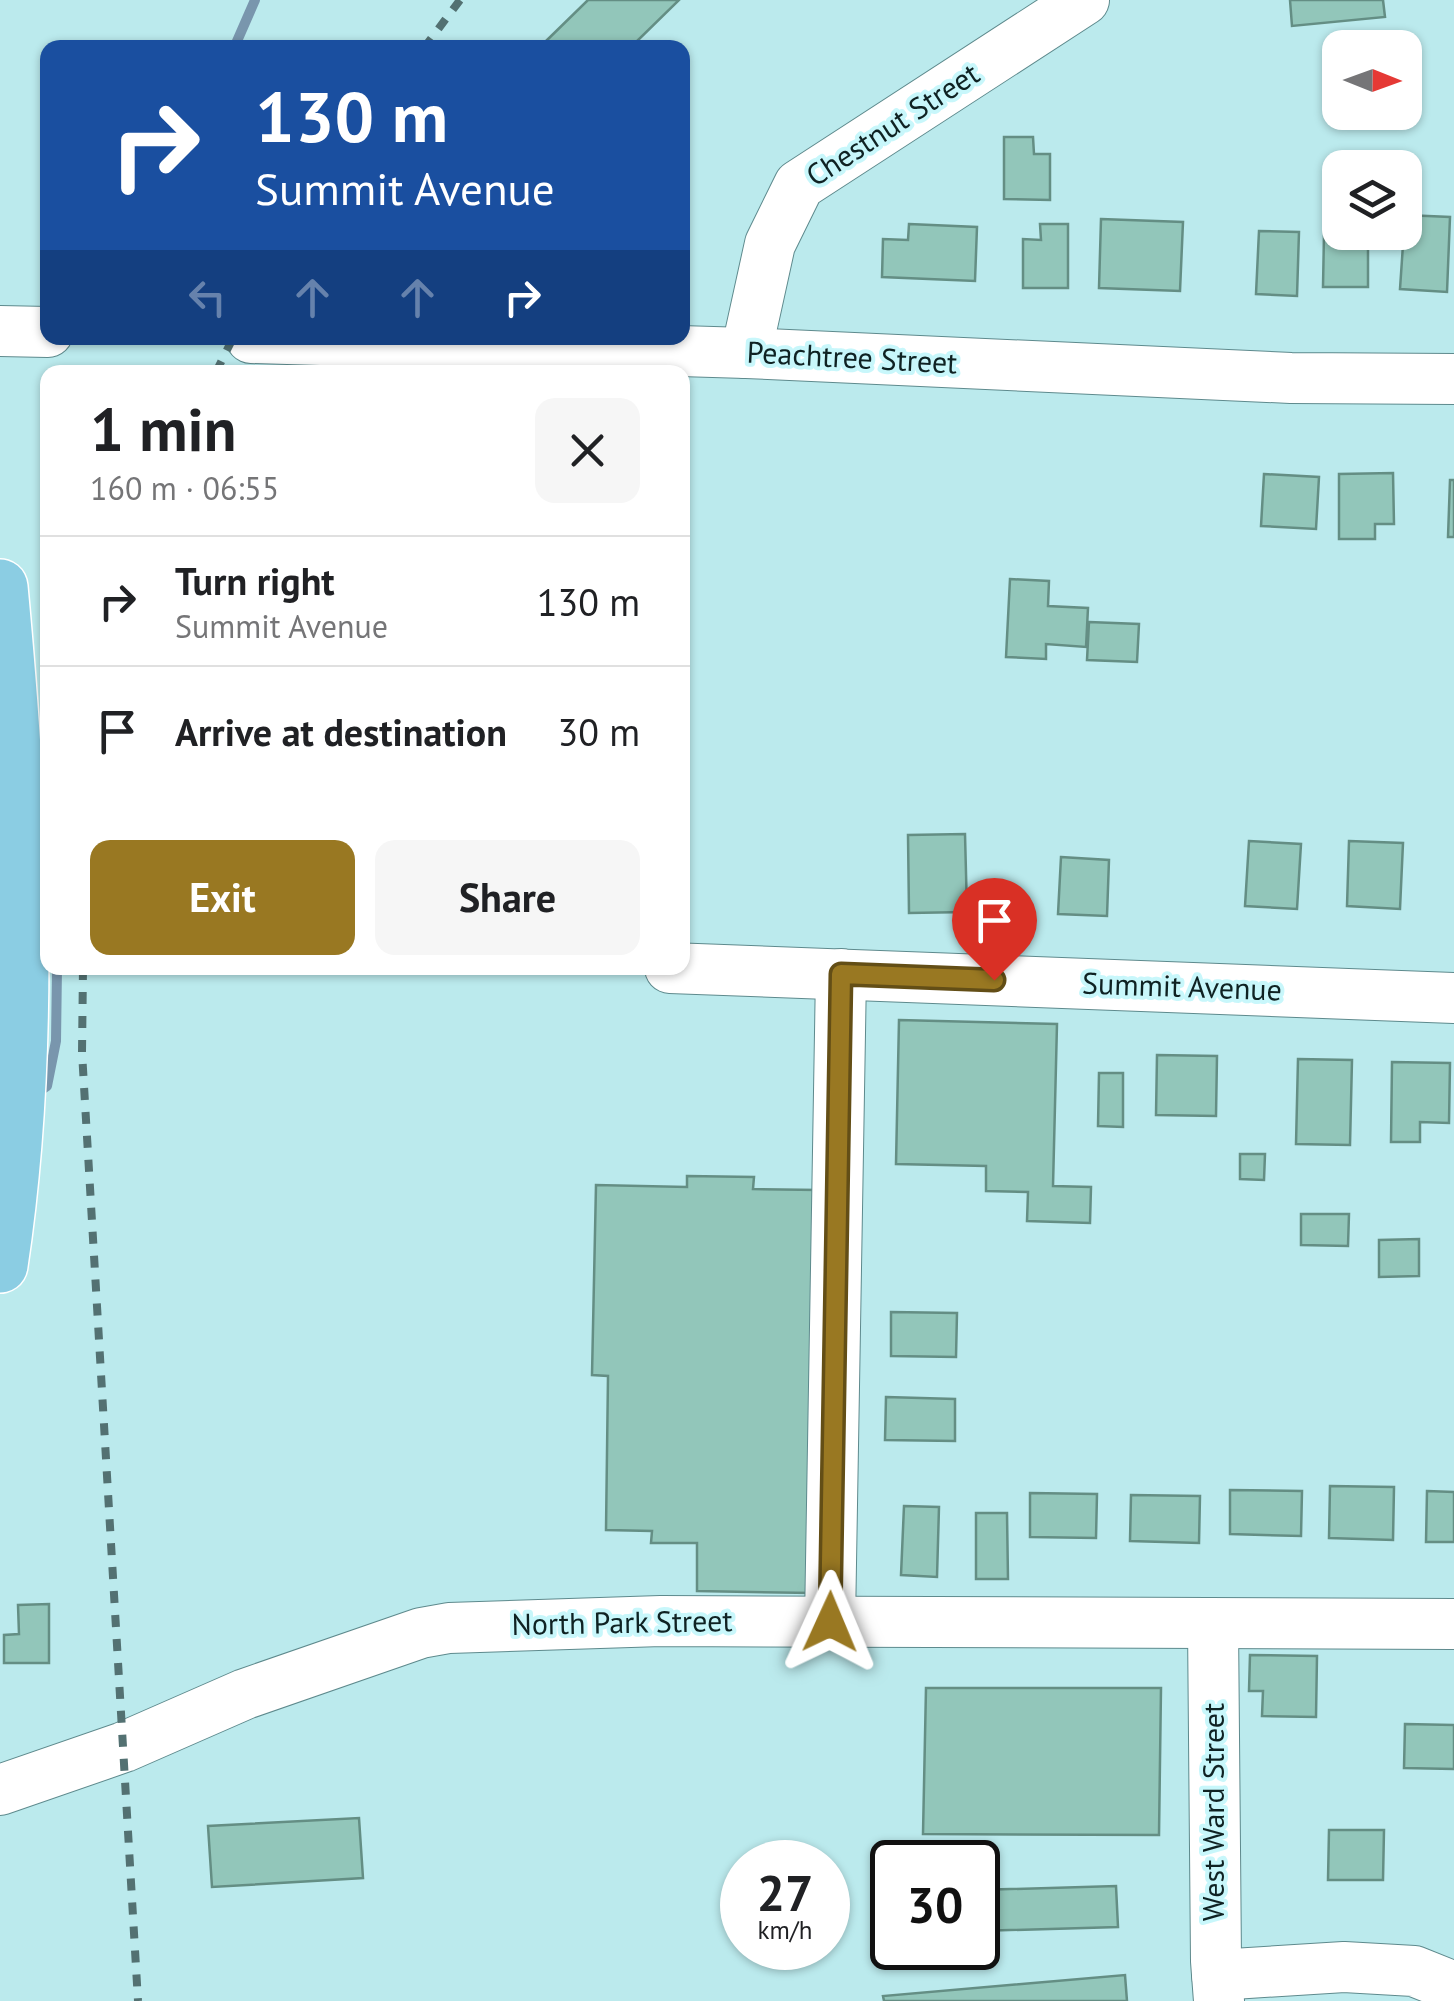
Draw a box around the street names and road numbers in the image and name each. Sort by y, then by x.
street label: Chestnut Street [798,53,986,194]
street label: Peachtree Street [746,332,958,381]
street label: Summit Avenue [1082,963,1283,1008]
street label: North Park Street [511,1600,733,1643]
street label: West Ward Street [1193,1703,1232,1921]

